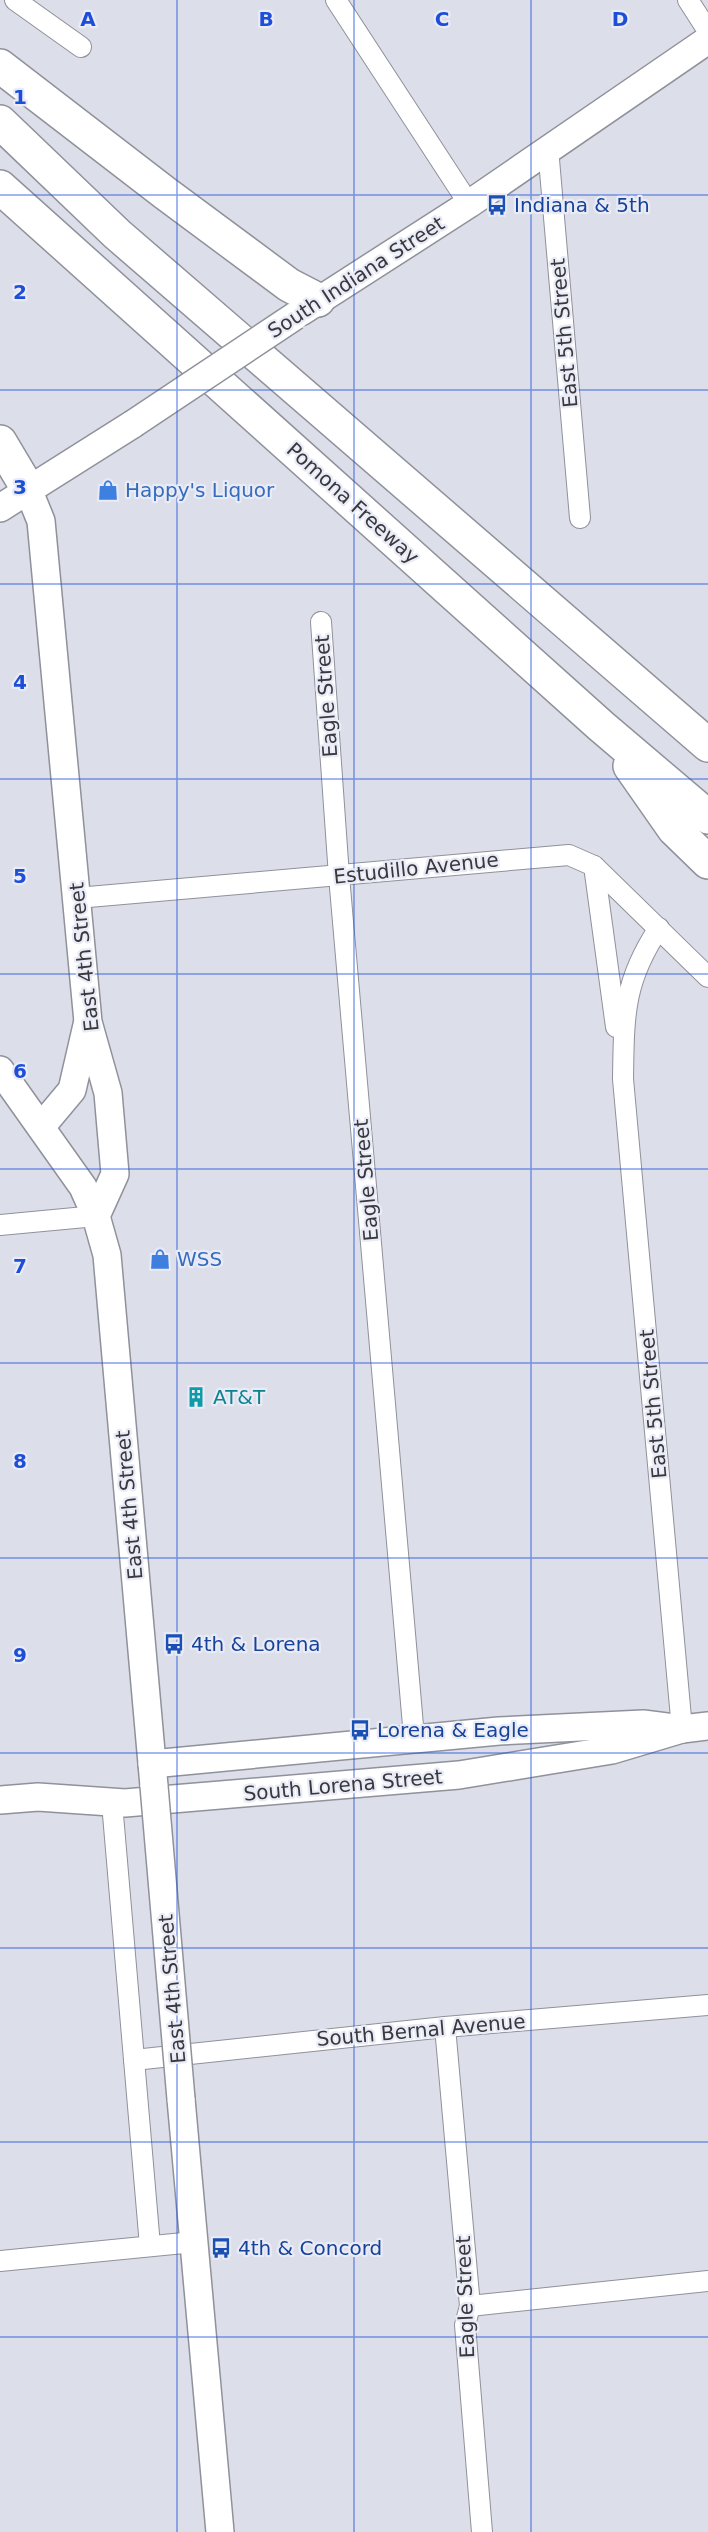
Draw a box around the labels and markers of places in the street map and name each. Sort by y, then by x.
bus stop icon: Indiana & 5th [485,193,509,217]
place label: Indiana & 5th [514,193,650,217]
shop icon: Happy's Liquor [96,478,120,502]
place label: Happy's Liquor [125,478,275,502]
shop icon: WSS [148,1247,172,1271]
place label: WSS [177,1247,222,1271]
building icon: AT&T [184,1385,208,1409]
place label: AT&T [213,1385,266,1409]
bus stop icon: 4th & Lorena [162,1632,186,1656]
place label: 4th & Lorena [191,1632,321,1656]
bus stop icon: Lorena & Eagle [348,1718,372,1742]
place label: Lorena & Eagle [377,1718,529,1742]
bus stop icon: 4th & Concord [209,2236,233,2260]
place label: 4th & Concord [238,2236,382,2260]

